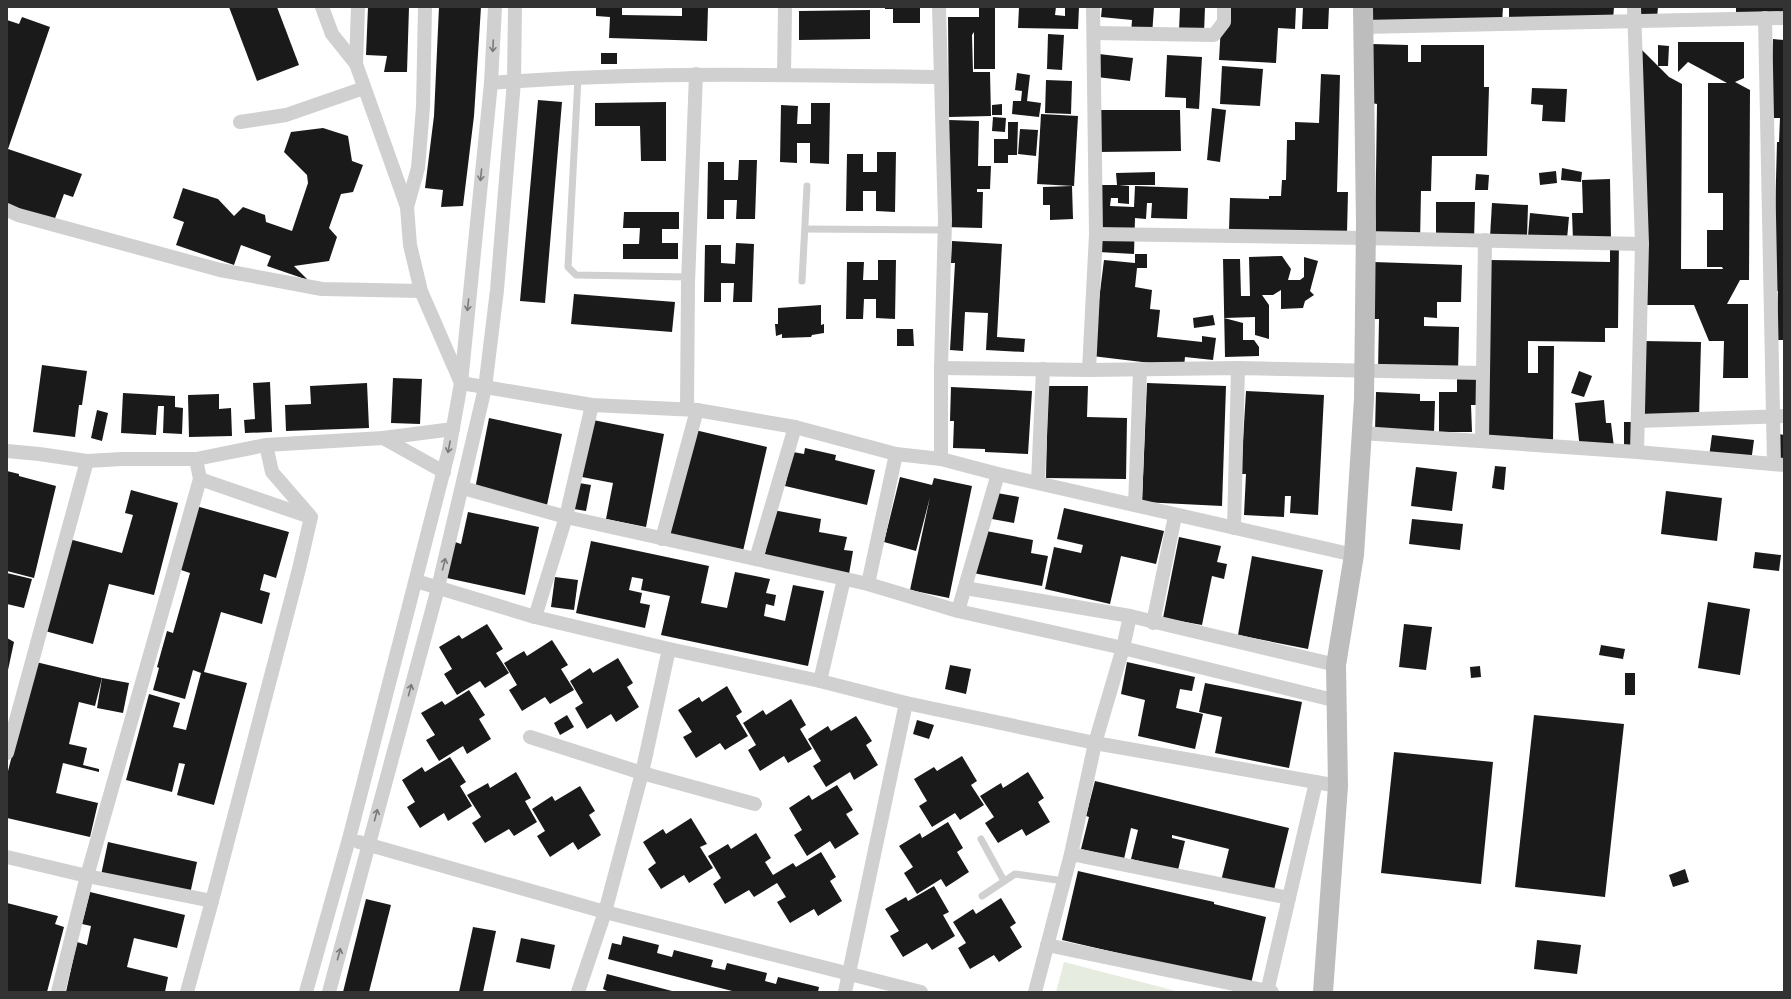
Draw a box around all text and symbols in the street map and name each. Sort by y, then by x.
one-way arrow [489,39,496,52]
one-way arrow [478,168,485,181]
one-way arrow [465,298,472,311]
one-way arrow [445,440,453,453]
one-way arrow [441,558,448,571]
one-way arrow [407,684,415,697]
one-way arrow [373,809,380,822]
one-way arrow [336,948,343,961]

